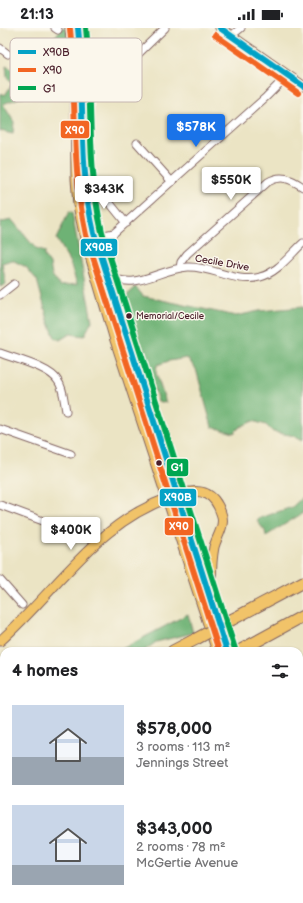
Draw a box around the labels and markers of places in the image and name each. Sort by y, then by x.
pin: $578K [168,114,224,148]
pin: $550K [203,167,259,201]
pin: $343K [76,176,132,210]
marker: Memorial/Cecile [124,311,134,321]
place label: Memorial/Cecile [136,311,205,322]
unlabelled marker [154,458,164,468]
pin: $400K [43,517,99,551]

